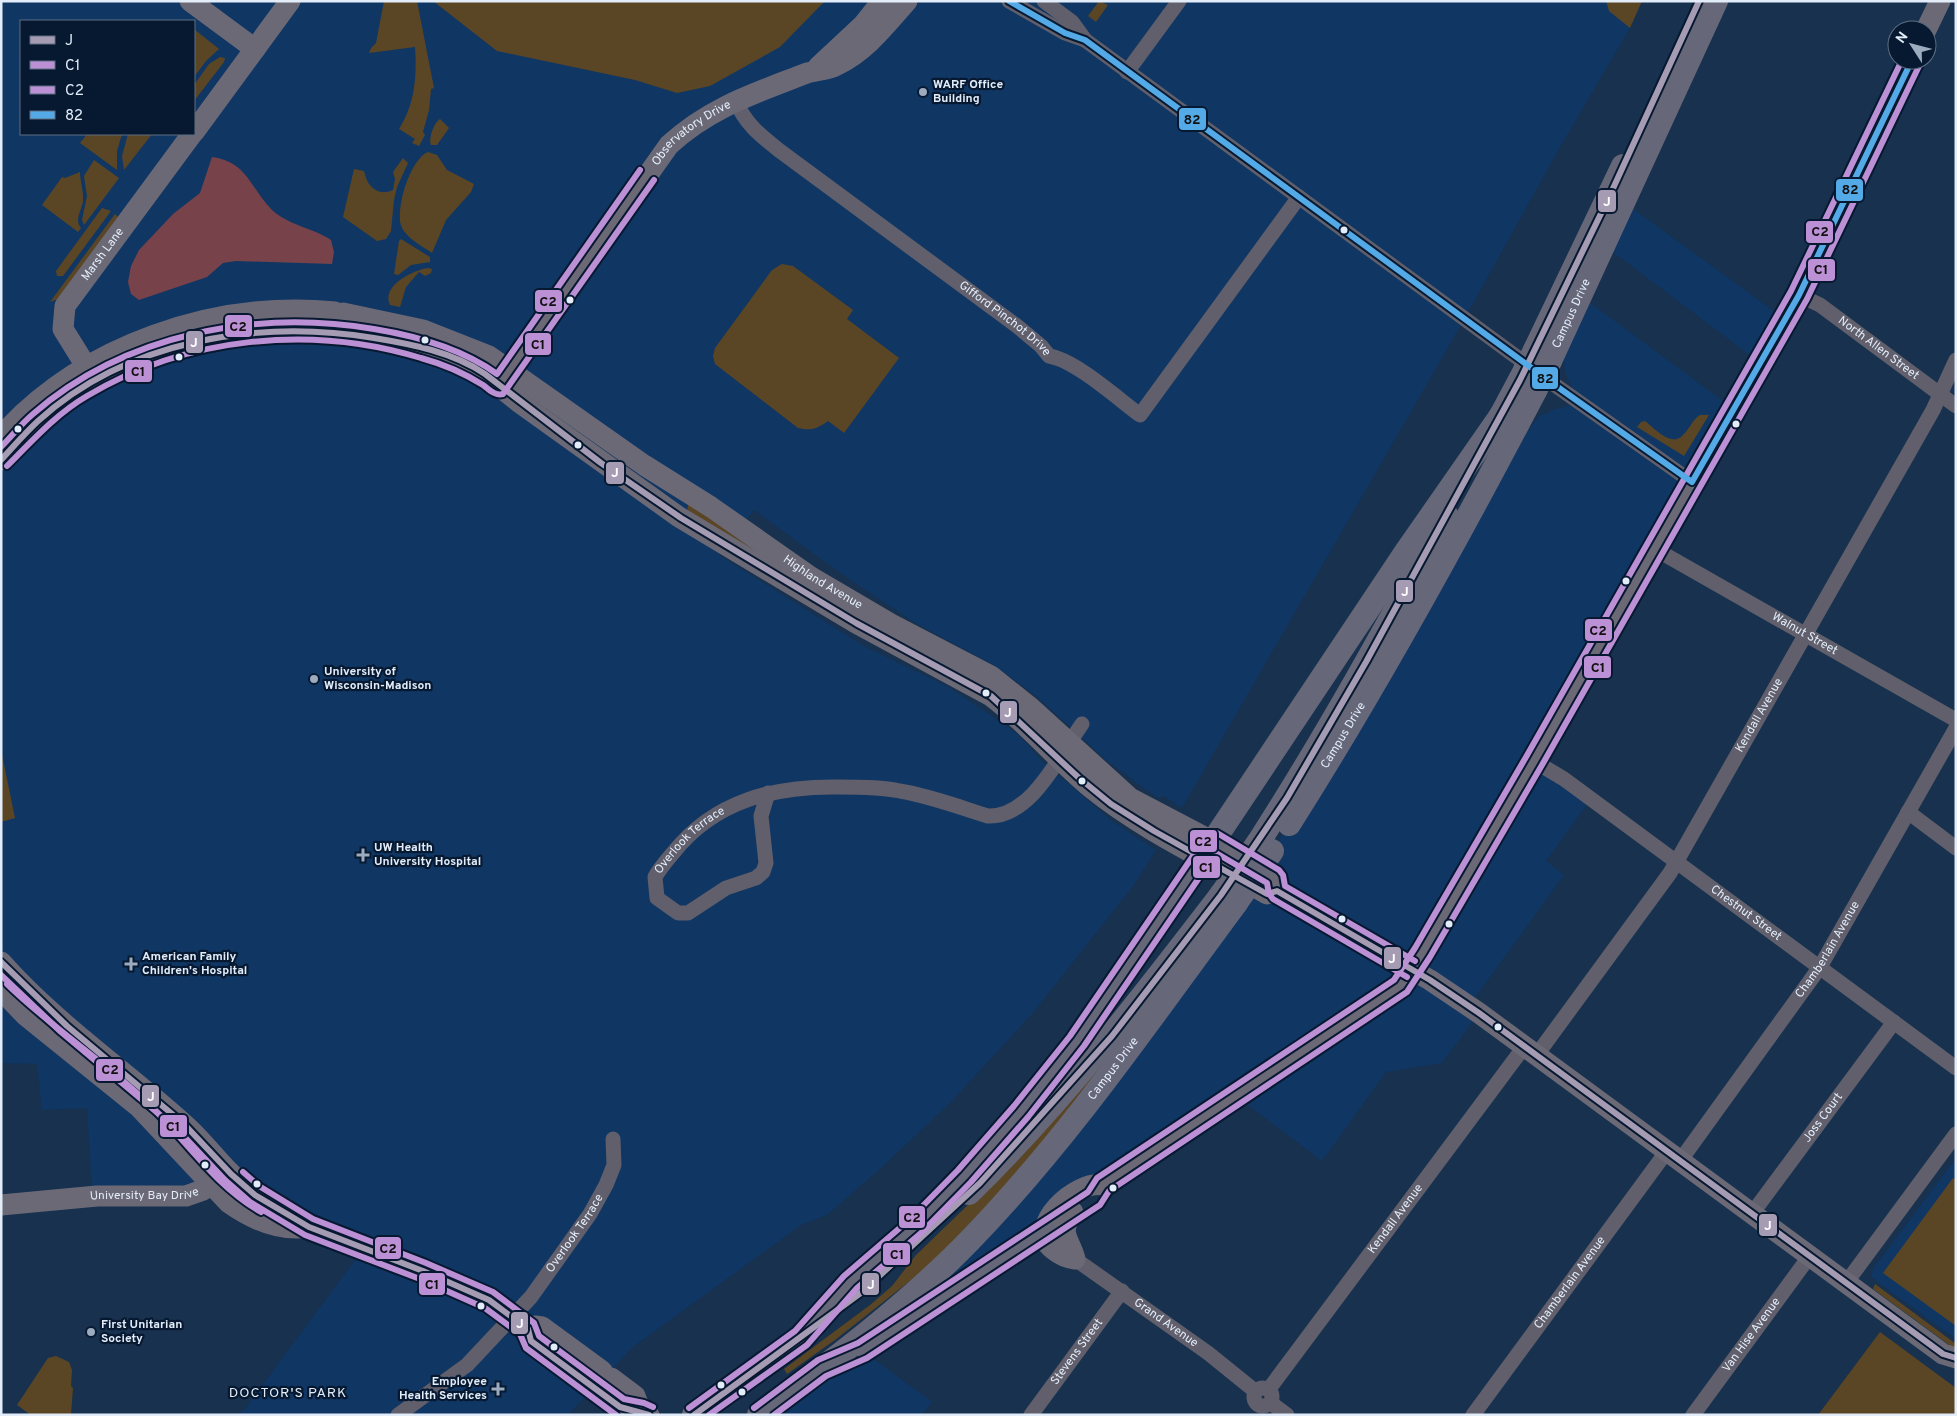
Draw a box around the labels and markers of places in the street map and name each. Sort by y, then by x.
place label: WARF Office Building [933,77,1004,107]
marker: WARF Office Building [917,86,929,98]
unlabelled marker [1339,225,1349,235]
unlabelled marker [565,295,575,305]
unlabelled marker [420,335,430,345]
unlabelled marker [174,352,184,362]
unlabelled marker [1731,419,1741,429]
unlabelled marker [13,424,23,434]
unlabelled marker [573,440,583,450]
unlabelled marker [1621,576,1631,586]
place label: University of Wisconsin-Madison [324,664,431,694]
marker: University of Wisconsin-Madison [308,673,320,685]
unlabelled marker [981,688,991,698]
unlabelled marker [1077,776,1087,786]
place label: UW Health University Hospital [374,840,481,870]
marker: UW Health University Hospital [356,848,370,862]
unlabelled marker [1337,914,1347,924]
unlabelled marker [1444,919,1454,929]
place label: American Family Children's Hospital [142,949,247,979]
marker: American Family Children's Hospital [124,957,138,971]
unlabelled marker [1493,1022,1503,1032]
unlabelled marker [200,1160,210,1170]
unlabelled marker [252,1179,262,1189]
unlabelled marker [1108,1183,1118,1193]
unlabelled marker [476,1301,486,1311]
place label: First Unitarian Society [101,1317,182,1347]
marker: First Unitarian Society [85,1326,97,1338]
unlabelled marker [549,1342,559,1352]
place label: Employee Health Services [399,1374,487,1404]
unlabelled marker [716,1380,726,1390]
marker: Employee Health Services [491,1382,505,1396]
unlabelled marker [737,1387,747,1397]

